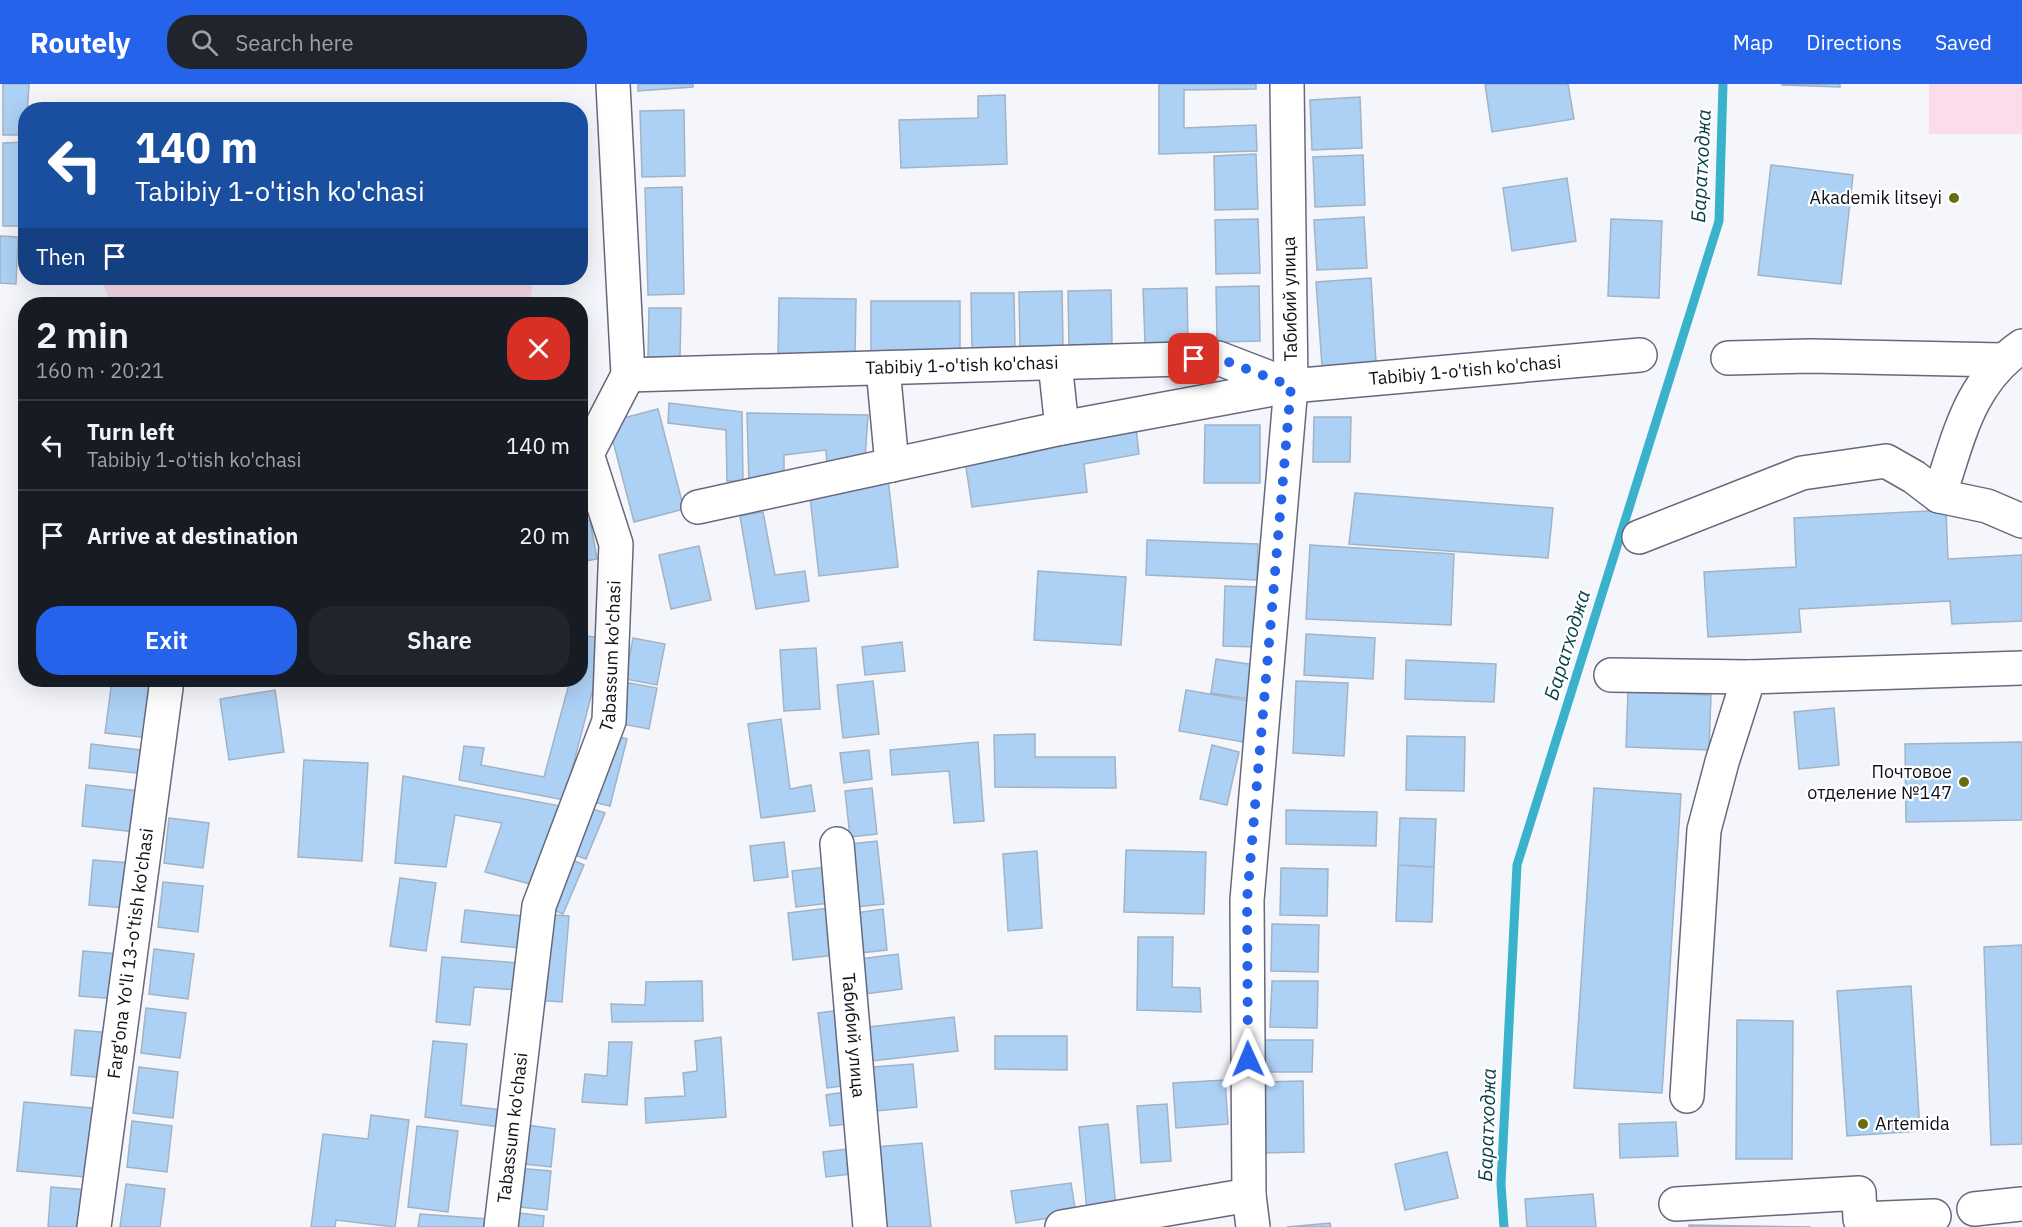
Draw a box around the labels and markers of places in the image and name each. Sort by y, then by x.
place label: Akademik litseyi [1809,186,1942,209]
marker: Akademik litseyi [1947,191,1961,205]
pin [1168,333,1219,384]
place label: Почтовое отделение №147 [1807,760,1952,804]
marker: Почтовое отделение №147 [1957,775,1971,789]
place label: Artemida [1875,1112,1950,1135]
marker: Artemida [1856,1117,1870,1131]

